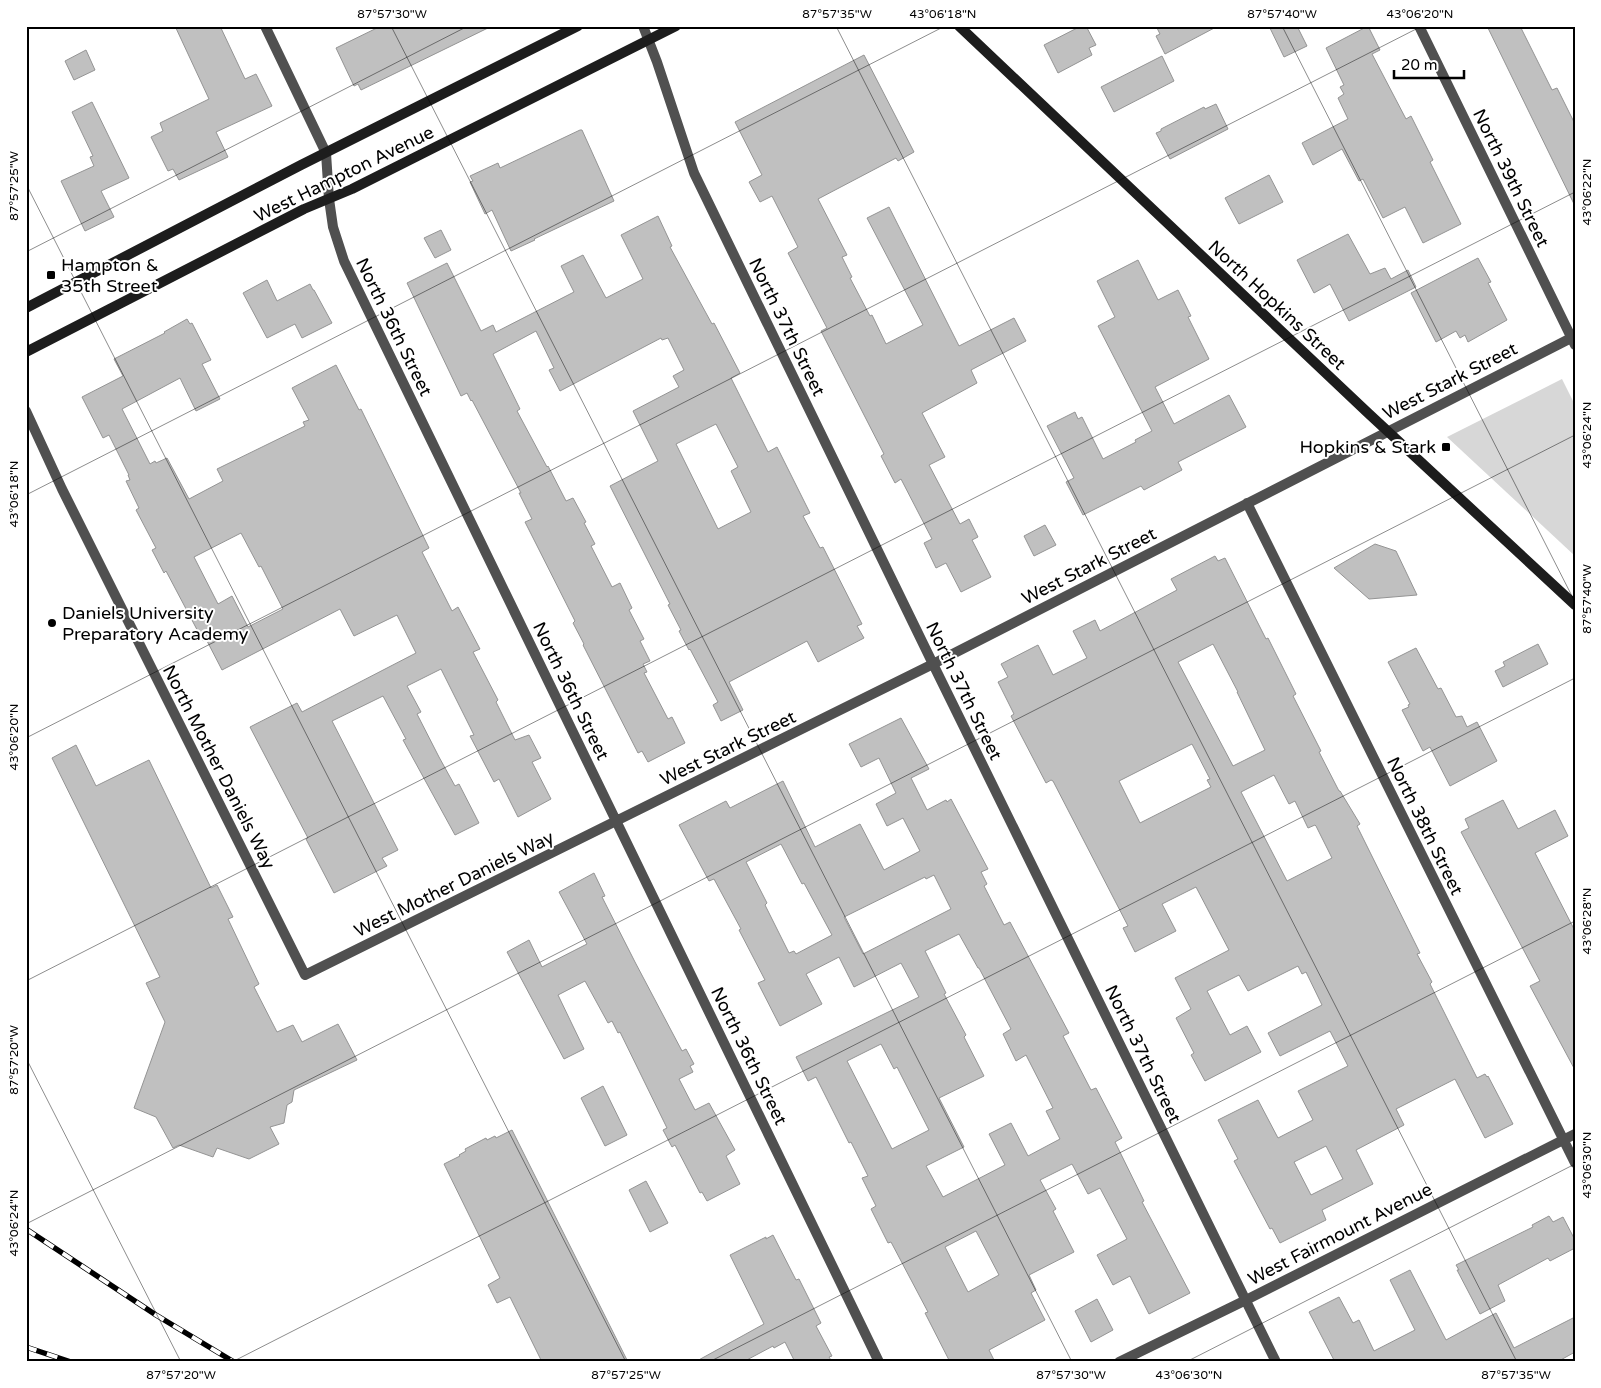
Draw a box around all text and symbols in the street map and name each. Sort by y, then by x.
text: 87°57'30"W [357,7,427,21]
text: 87°57'35"W [802,7,872,21]
text: 43°06'18"N [910,7,977,21]
text: 87°57'40"W [1247,7,1317,21]
text: 43°06'20"N [1387,7,1454,21]
scale bar [1394,48,1464,80]
text: 20 m [1401,56,1438,74]
street label: North 39th Street [1468,105,1554,251]
street label: West Hampton Avenue [251,121,437,227]
text: 87°57'25"W [7,151,21,221]
text: 43°06'22"N [1580,159,1594,226]
street label: North Hopkins Street [1204,236,1350,375]
place label: Hampton & 35th Street [61,254,159,297]
street label: North 36th Street [351,254,437,400]
street label: North 37th Street [744,254,830,400]
marker: Hampton & 35th Street [45,269,57,281]
street label: West Stark Street [1379,338,1521,424]
text: 43°06'24"N [1580,402,1594,469]
place label: Hopkins & Stark [1300,436,1436,458]
marker: Hopkins & Stark [1440,441,1452,453]
text: 43°06'18"N [7,461,21,528]
street label: West Stark Street [1018,523,1160,609]
text: 87°57'40"W [1580,564,1594,634]
place label: Daniels University Preparatory Academy [62,602,249,645]
marker: Daniels University Preparatory Academy [46,617,58,629]
street label: North 36th Street [528,618,614,764]
street label: North 37th Street [921,618,1007,764]
street label: North Mother Daniels Way [158,661,280,873]
text: 43°06'20"N [7,704,21,771]
street label: West Stark Street [657,706,800,790]
street label: North 38th Street [1382,753,1468,899]
street label: West Mother Daniels Way [351,826,558,942]
text: 43°06'28"N [1580,888,1594,955]
street label: North 37th Street [1100,981,1186,1127]
street label: North 36th Street [706,983,792,1129]
text: 87°57'20"W [7,1025,21,1095]
text: 43°06'30"N [1580,1132,1594,1199]
street label: West Fairmount Avenue [1244,1178,1436,1290]
text: 43°06'24"N [7,1190,21,1257]
text: 87°57'20"W [146,1368,216,1382]
text: 87°57'25"W [591,1368,661,1382]
text: 87°57'30"W [1036,1368,1106,1382]
text: 43°06'30"N [1156,1368,1223,1382]
text: 87°57'35"W [1481,1368,1551,1382]

